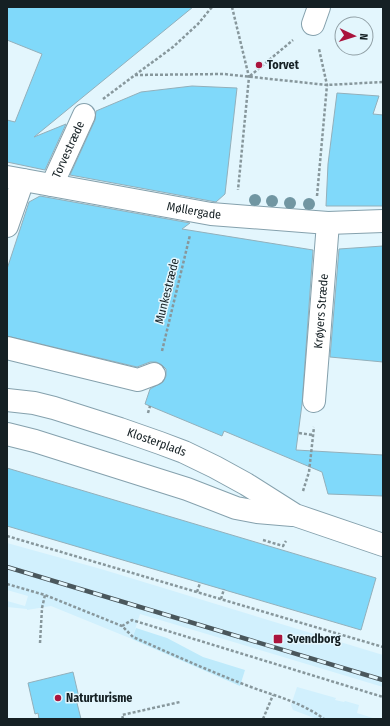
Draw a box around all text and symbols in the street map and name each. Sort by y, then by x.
north arrow [334,16,374,56]
text: N [357,33,370,40]
place label: Torvet [267,58,300,72]
marker: Torvet [254,60,264,70]
street label: Torvestræde [49,119,87,180]
street label: Møllergade [166,199,222,222]
street label: Munkestræde [152,257,182,325]
street label: Krøyers Stræde [311,273,331,349]
street label: Klosterplads [125,425,188,459]
place label: Svendborg [287,632,341,646]
marker: Svendborg [272,633,284,645]
place label: Naturturisme [66,691,132,705]
marker: Naturturisme [53,693,63,703]

